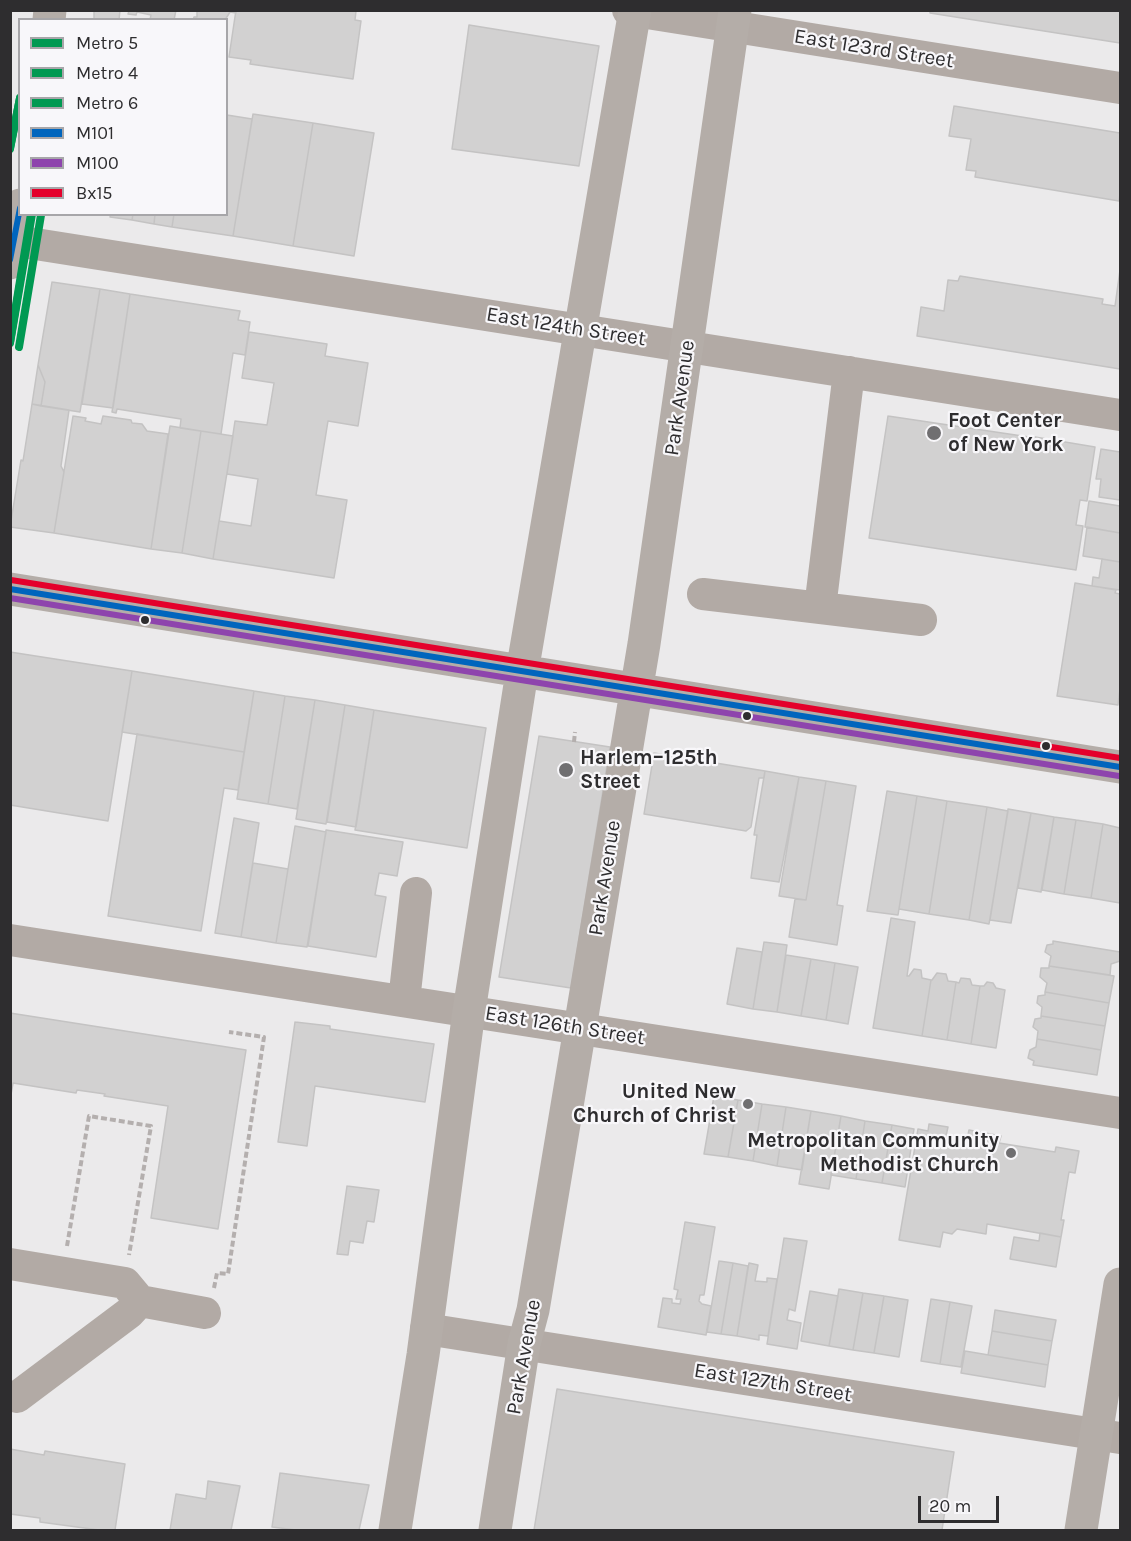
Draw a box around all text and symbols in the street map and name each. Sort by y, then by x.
legend [18,18,228,216]
street label: East 123rd Street [792,24,956,74]
text: Metro 5 [76,32,138,54]
text: Metro 4 [76,62,138,84]
text: Metro 6 [76,92,138,114]
text: M101 [76,122,114,144]
text: M100 [76,152,119,174]
text: Bx15 [76,182,113,204]
street label: East 124th Street [484,302,648,352]
street label: Park Avenue [659,338,701,458]
place label: Foot Center of New York [948,408,1063,458]
marker: Foot Center of New York [925,424,943,442]
unlabelled marker [139,614,151,626]
unlabelled marker [741,710,753,722]
unlabelled marker [1040,740,1052,752]
place label: Harlem–125th Street [580,745,718,795]
marker: Harlem–125th Street [557,761,575,779]
street label: Park Avenue [583,818,627,938]
street label: East 126th Street [483,1001,647,1051]
place label: United New Church of Christ [573,1079,736,1129]
marker: United New Church of Christ [741,1097,755,1111]
place label: Metropolitan Community Methodist Church [747,1128,999,1178]
marker: Metropolitan Community Methodist Church [1004,1146,1018,1160]
street label: Park Avenue [501,1297,547,1417]
street label: East 127th Street [692,1358,854,1408]
scale bar [921,1484,1002,1522]
text: 20 m [929,1495,971,1517]

